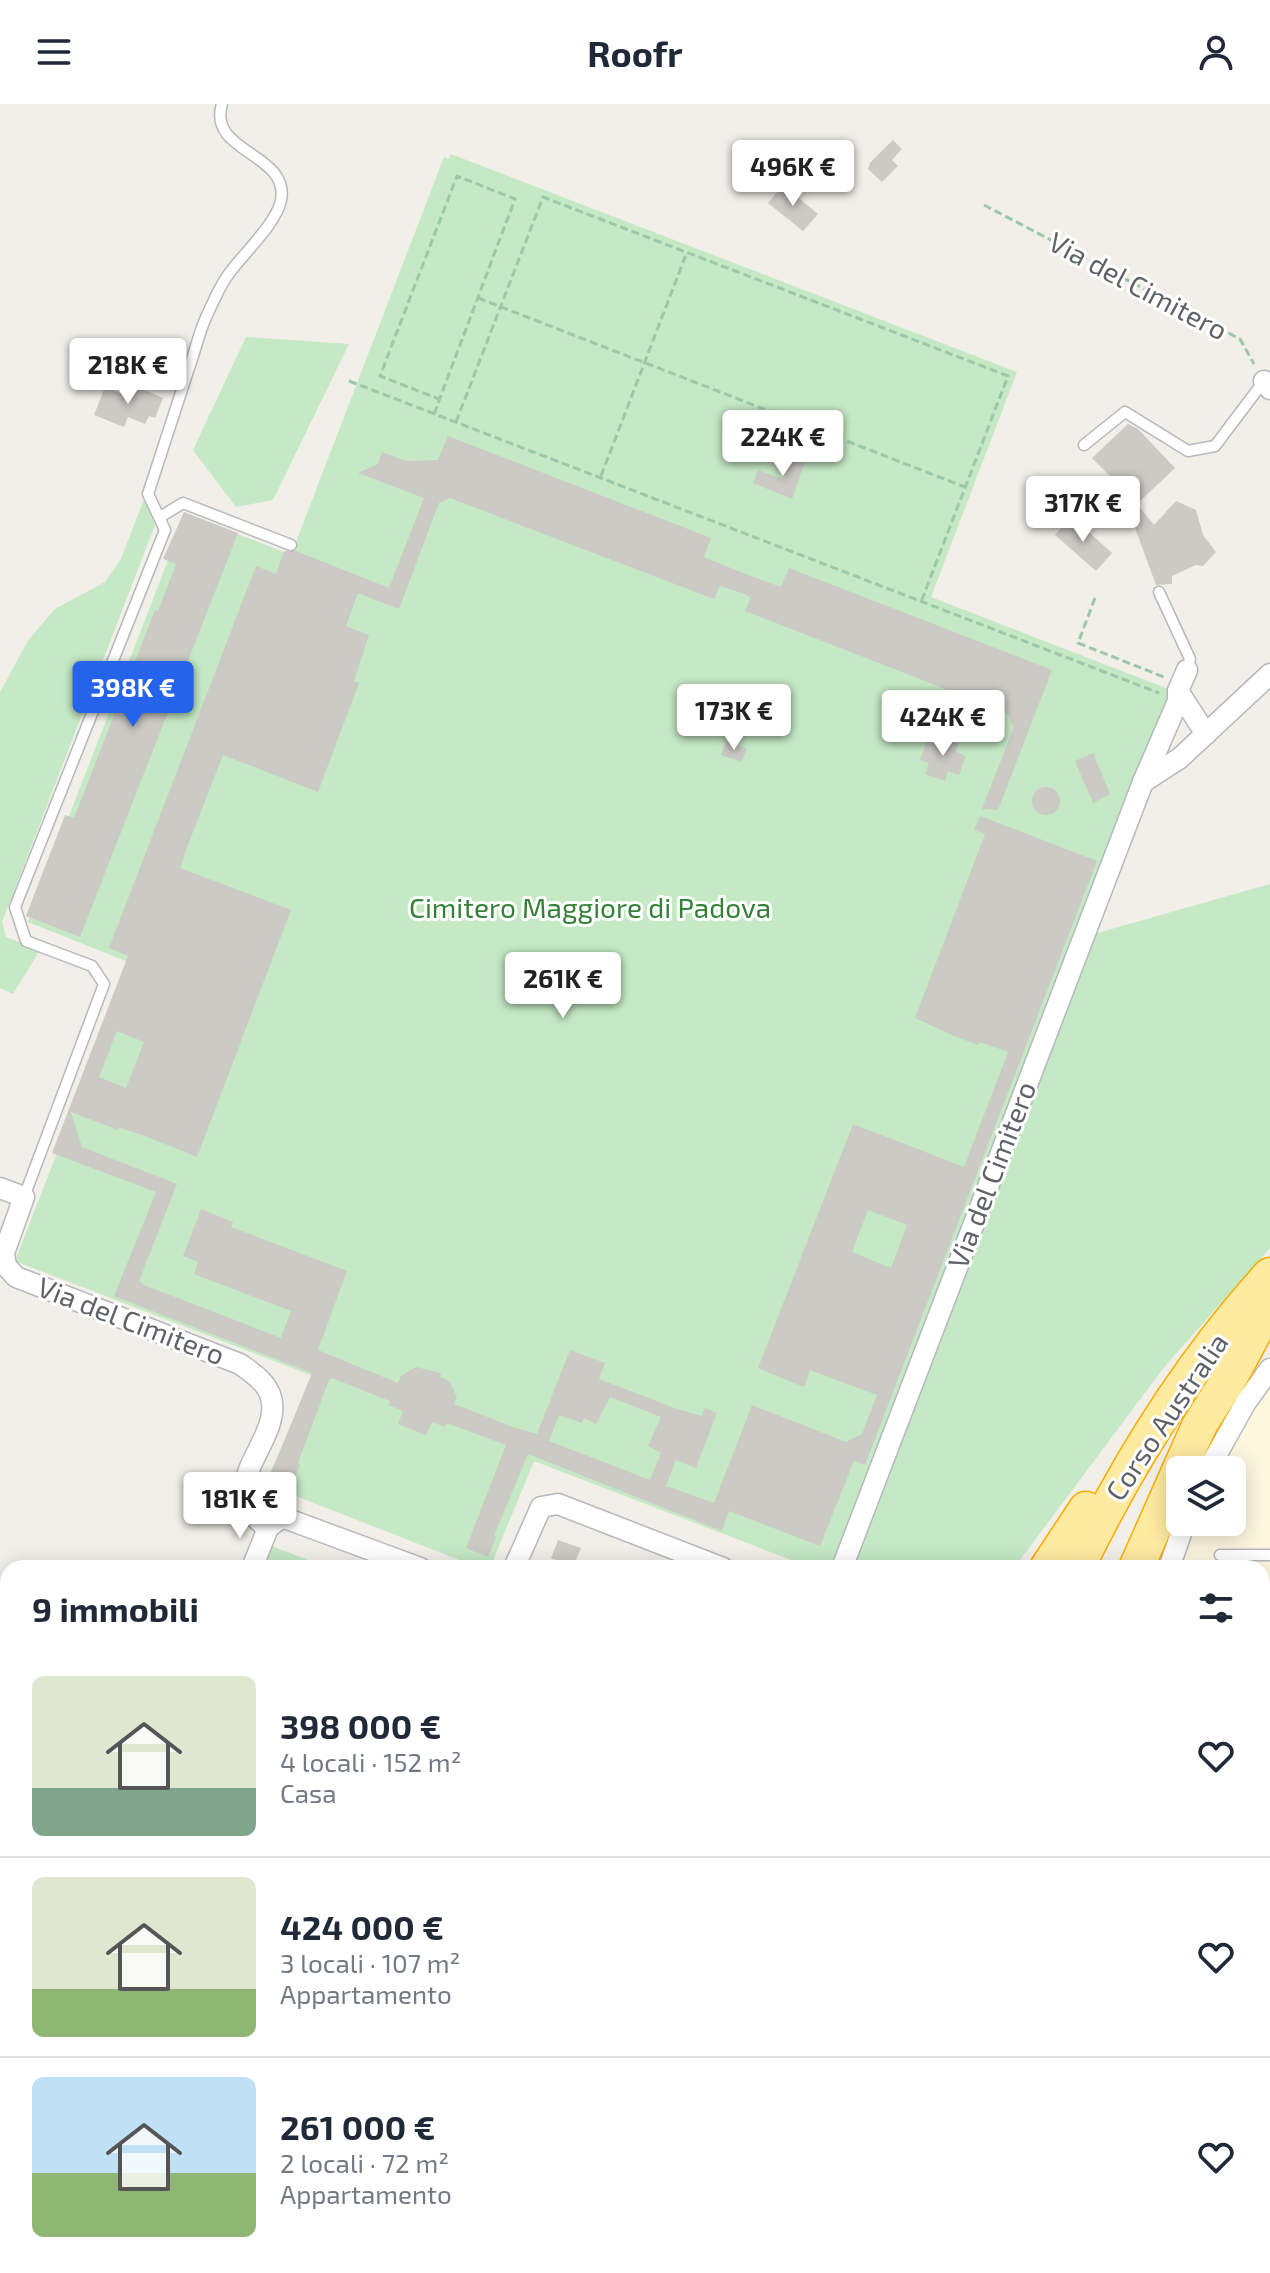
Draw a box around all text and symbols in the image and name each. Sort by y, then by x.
icon: menu [32,30,76,74]
icon: person [1194,30,1238,74]
text: Roofr [587,31,683,74]
pin: 496K € [728,140,858,208]
text: 496K € [750,150,836,181]
street label: Via del Cimitero [1043,224,1234,346]
pin: 218K € [63,338,193,406]
text: 218K € [87,348,169,379]
pin: 224K € [718,410,848,478]
text: 224K € [740,420,826,451]
pin: 317K € [1018,476,1148,544]
text: 317K € [1044,486,1122,517]
pin: 398K € [68,661,198,729]
text: 398K € [91,671,175,702]
pin: 173K € [669,684,799,752]
pin: 424K € [878,690,1008,758]
text: 173K € [695,694,773,725]
text: 424K € [900,700,986,731]
park label: Cimitero Maggiore di Padova [409,890,771,924]
pin: 261K € [498,952,628,1020]
text: 261K € [523,962,603,993]
street label: Via del Cimitero [940,1076,1042,1273]
street label: Via del Cimitero [33,1269,230,1371]
street label: Corso Australia [1098,1326,1235,1506]
map controls [1166,1456,1246,1536]
button: layers [1166,1456,1246,1536]
pin: 181K € [175,1472,305,1540]
text: 181K € [201,1482,279,1513]
icon: filters [1194,1586,1238,1630]
text: 9 immobili [32,1588,199,1629]
text: 398 000 € [280,1705,441,1746]
icon: home [96,1708,192,1804]
icon: heart [1194,1734,1238,1778]
text: 4 locali · 152 m² [280,1746,461,1777]
text: Casa [280,1777,337,1808]
text: 424 000 € [280,1906,444,1947]
icon: home [96,1909,192,2005]
icon: heart [1194,1935,1238,1979]
text: 3 locali · 107 m² [280,1947,460,1978]
text: Appartamento [280,1978,452,2009]
text: 261 000 € [280,2106,435,2147]
icon: home [96,2109,192,2205]
icon: heart [1194,2135,1238,2179]
text: 2 locali · 72 m² [280,2147,449,2178]
text: Appartamento [280,2178,452,2209]

